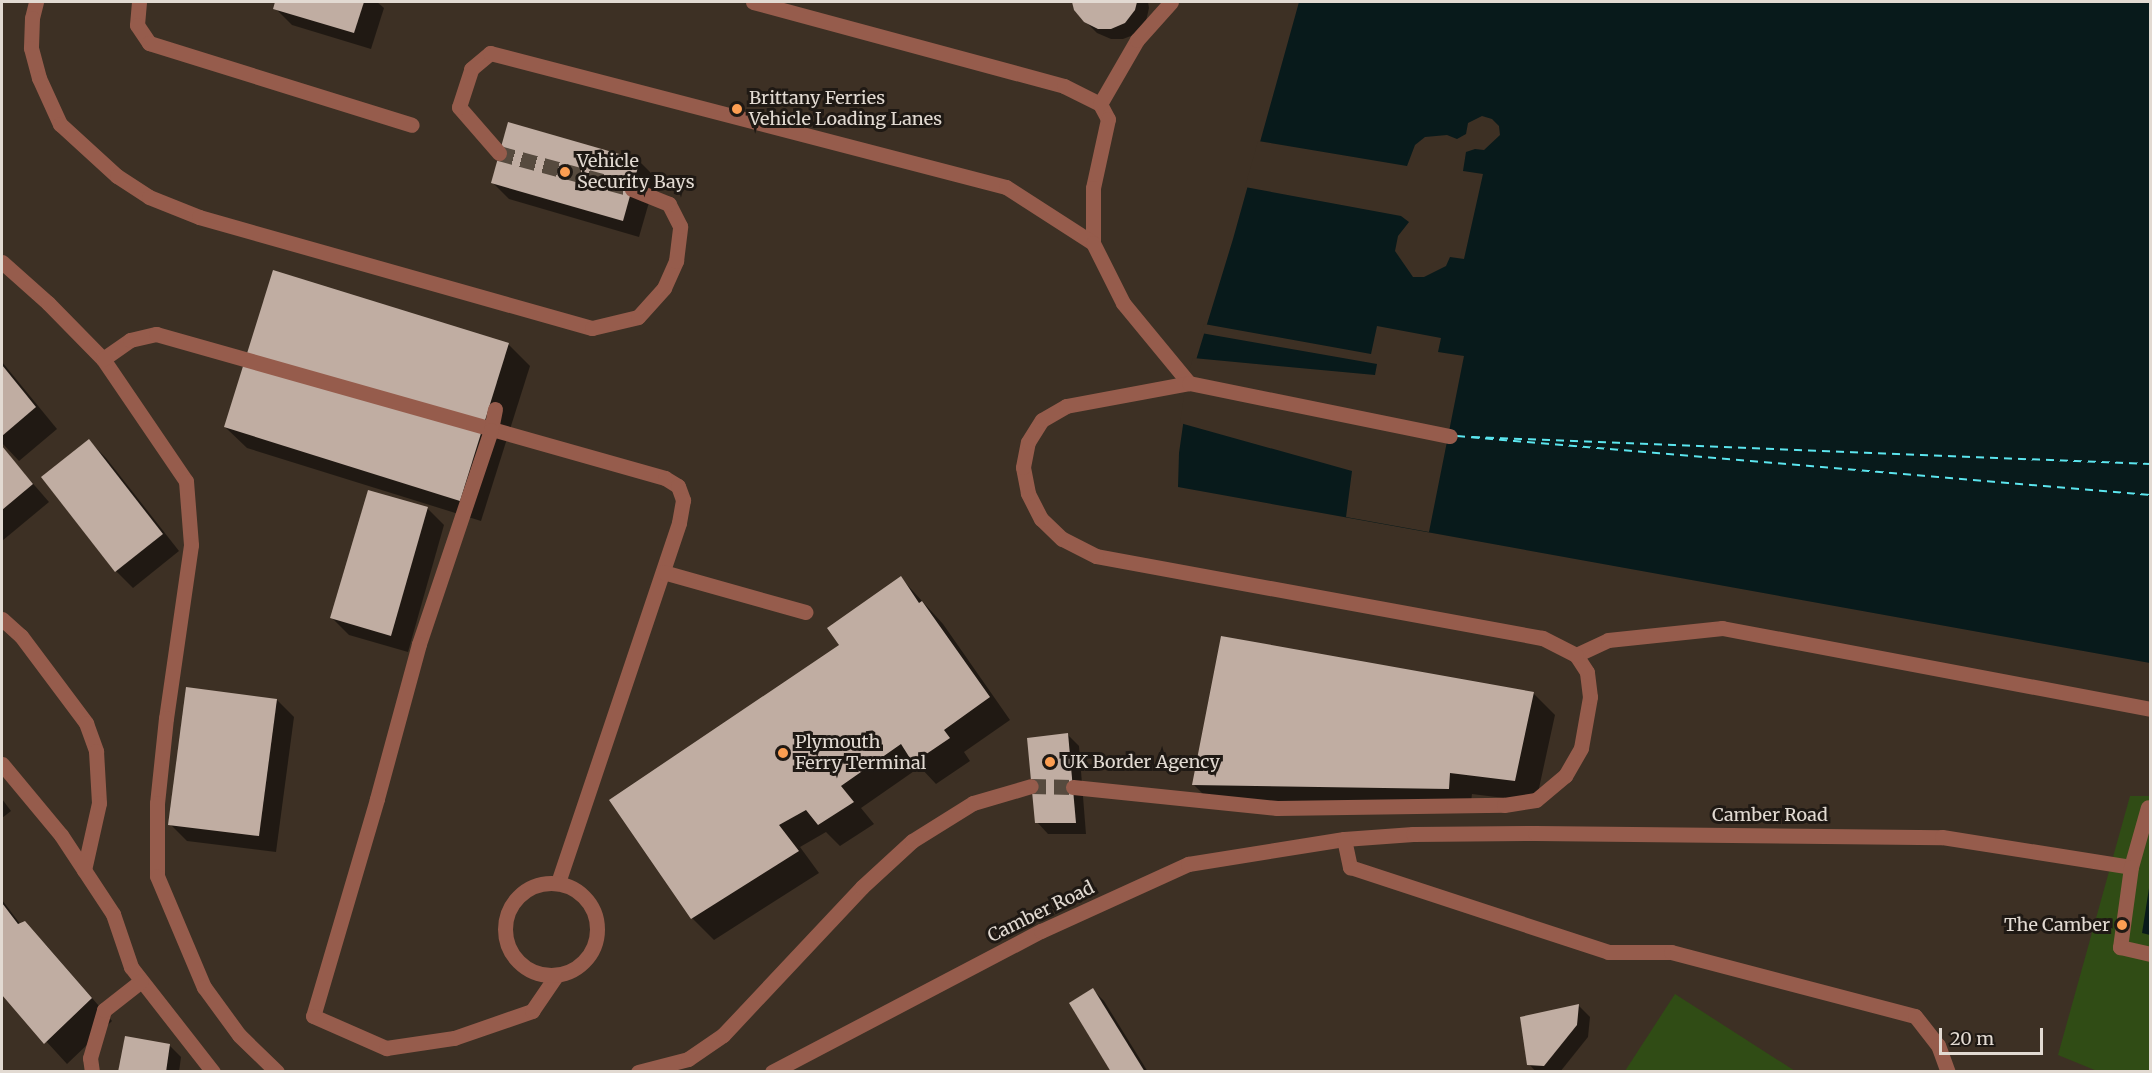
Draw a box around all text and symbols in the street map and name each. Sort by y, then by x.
place label: Brittany Ferries Vehicle Loading Lanes [749,88,942,130]
marker: Brittany Ferries Vehicle Loading Lanes [730,102,744,116]
place label: Vehicle Security Bays [577,151,695,194]
marker: Vehicle Security Bays [558,165,572,179]
place label: Plymouth Ferry Terminal [795,732,926,774]
marker: Plymouth Ferry Terminal [776,746,790,760]
place label: UK Border Agency [1062,751,1220,773]
marker: UK Border Agency [1043,755,1057,769]
street label: Camber Road [1712,804,1828,826]
street label: Camber Road [984,877,1098,947]
place label: The Camber [2004,914,2110,936]
marker: The Camber [2115,918,2129,932]
scale bar [1942,1016,2046,1054]
text: 20 m [1950,1027,1994,1050]

